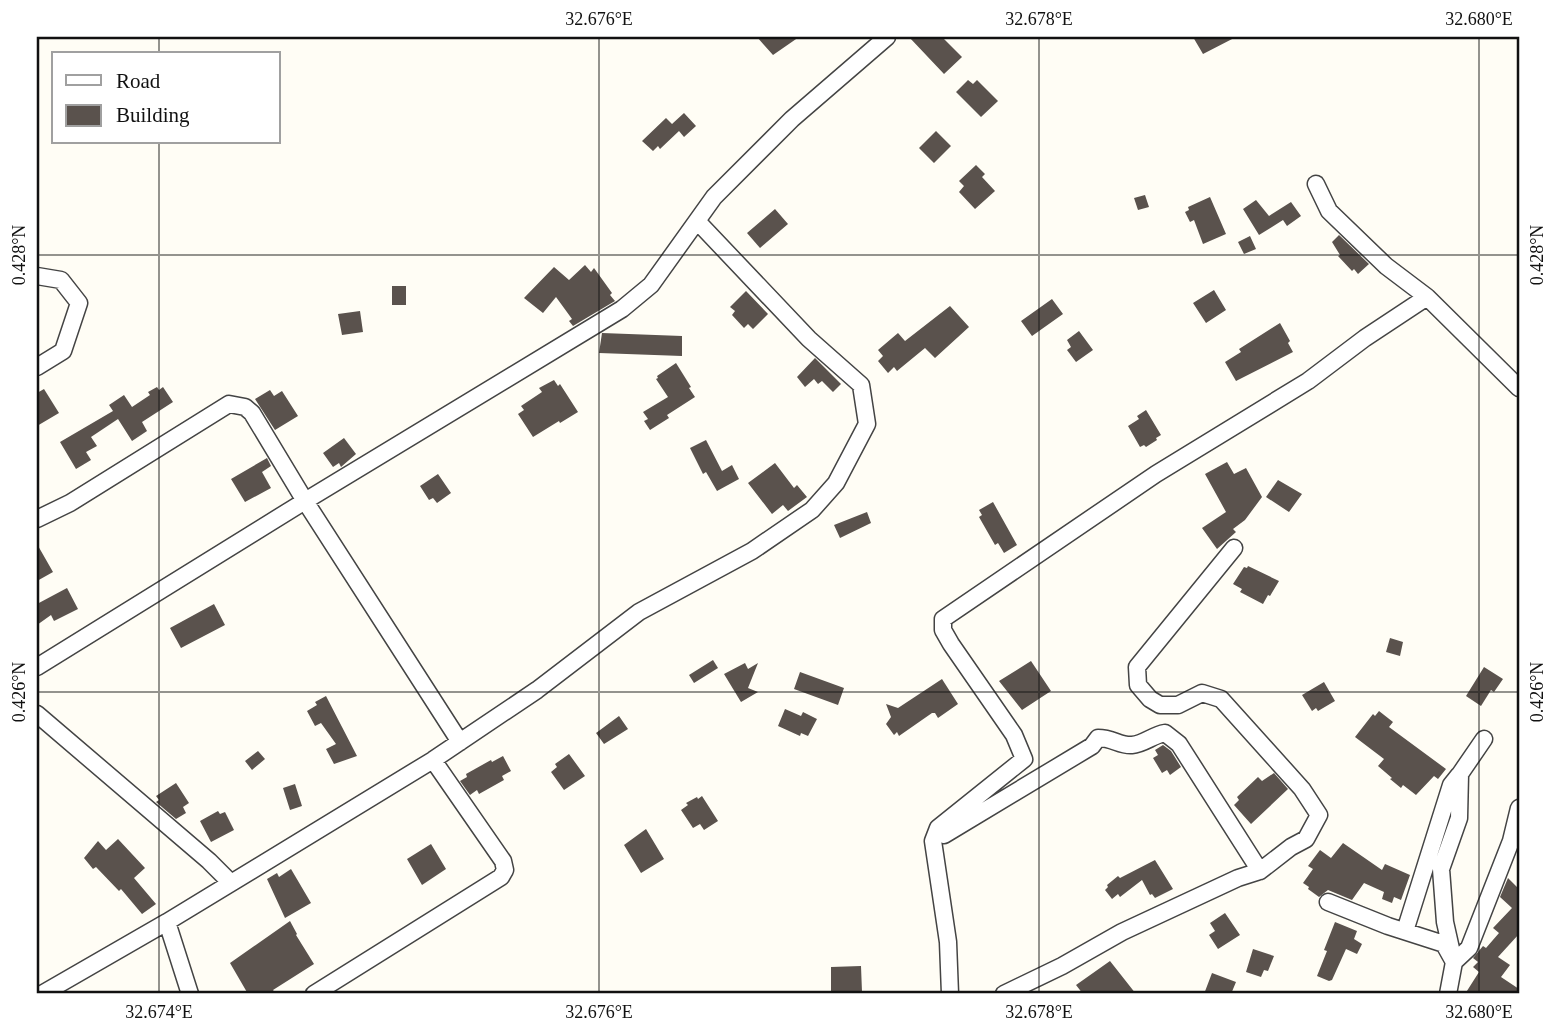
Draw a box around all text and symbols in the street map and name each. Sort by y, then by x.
text: 32.676°E [565,9,633,29]
text: 32.678°E [1005,9,1073,29]
text: 32.680°E [1445,9,1513,29]
legend [52,52,280,144]
text: Road [116,69,161,93]
text: Building [116,103,190,127]
text: 0.428°N [9,225,29,285]
text: 0.428°N [1527,225,1547,285]
text: 0.426°N [9,662,29,722]
text: 0.426°N [1527,662,1547,722]
text: 32.674°E [125,1002,193,1022]
text: 32.676°E [565,1002,633,1022]
text: 32.678°E [1005,1002,1073,1022]
text: 32.680°E [1445,1002,1513,1022]

